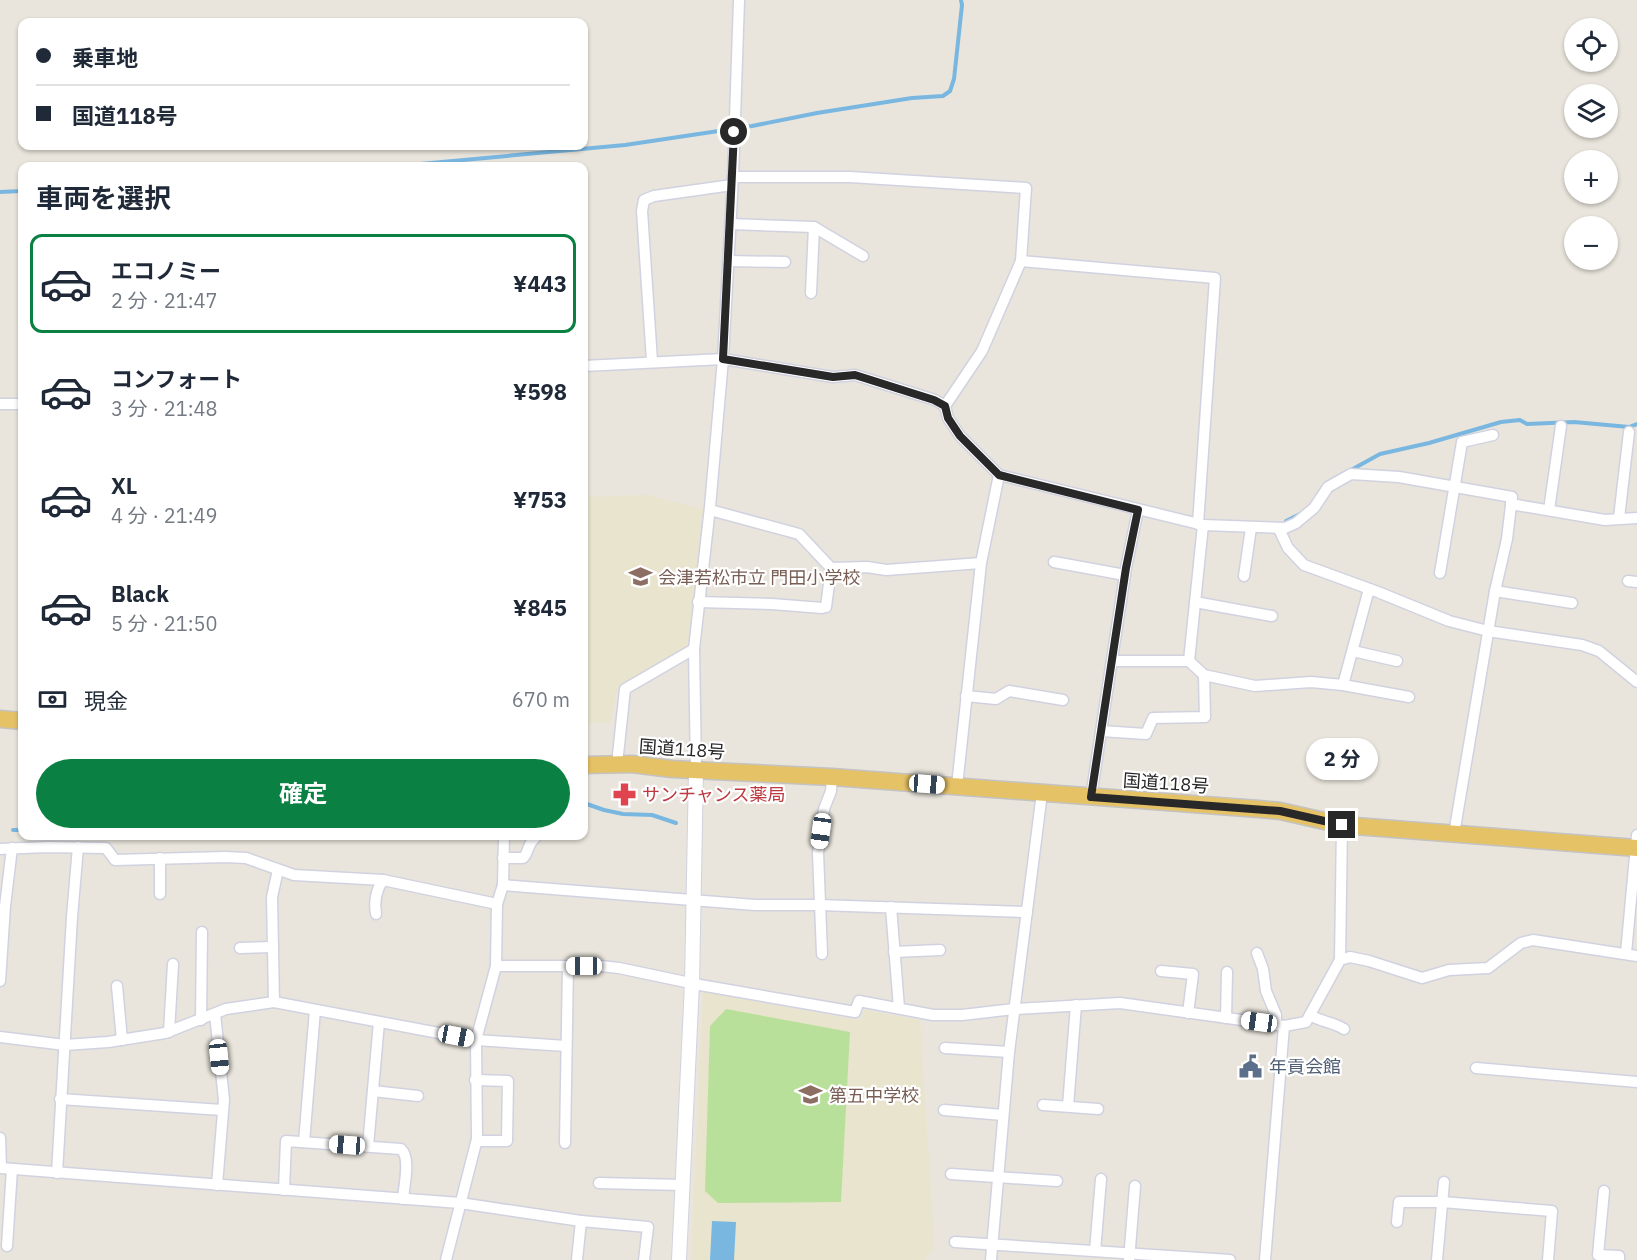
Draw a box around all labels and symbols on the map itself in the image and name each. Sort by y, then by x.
route start [720,118,747,145]
school or university icon: 会津若松市立 門田小学校 [627,564,653,590]
place label: 会津若松市立 門田小学校 [658,566,860,589]
street label: 国道118号 [638,735,726,763]
callout: 2 分 [1306,738,1378,780]
street label: 国道118号 [1122,769,1210,797]
car [908,774,946,794]
pharmacy icon: サンチャンス薬局 [611,781,637,807]
place label: サンチャンス薬局 [642,783,785,806]
route end [1328,811,1355,838]
car [810,812,832,850]
car [566,957,602,975]
car [1240,1011,1278,1033]
car [437,1024,475,1048]
car [208,1038,230,1076]
public building icon: 年貢会館 [1238,1053,1264,1079]
place label: 年貢会館 [1269,1055,1341,1078]
school or university icon: 第五中学校 [798,1082,824,1108]
place label: 第五中学校 [829,1084,919,1107]
car [328,1135,366,1155]

